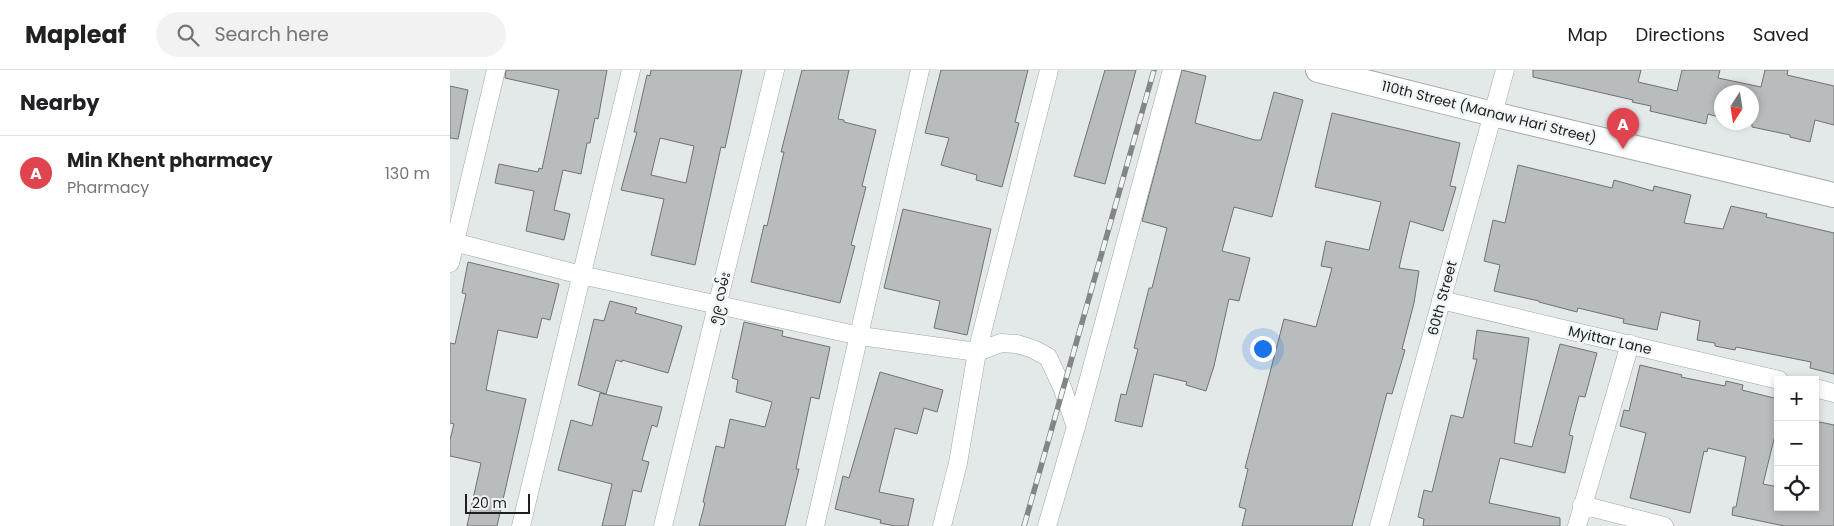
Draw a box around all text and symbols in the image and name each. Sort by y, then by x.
search box [156,12,506,57]
text: Mapleaf [25,18,126,51]
icon: search [174,21,202,49]
text: Search here [214,21,329,48]
text: Map [1568,22,1607,47]
text: Directions [1635,22,1725,47]
text: Saved [1753,22,1809,47]
street label: 110th Street (Manaw Hari Street) [1380,76,1598,148]
north arrow [1714,85,1759,130]
text: Nearby [20,88,100,117]
pin: A [1607,108,1639,149]
text: Min Khent pharmacy [67,147,272,174]
text: A [30,162,42,185]
text: 130 m [385,162,430,185]
text: Pharmacy [67,176,149,199]
street label: 60th Street [1422,258,1462,338]
street label: ၅၉ လမ်း [703,270,737,327]
street label: Myittar Lane [1566,321,1654,359]
your location [1250,336,1276,362]
map controls [1774,376,1819,511]
button: + [1774,376,1819,421]
button: − [1774,421,1819,466]
button: locate [1774,466,1819,511]
scale bar [465,491,530,514]
text: 20 m [472,493,507,513]

